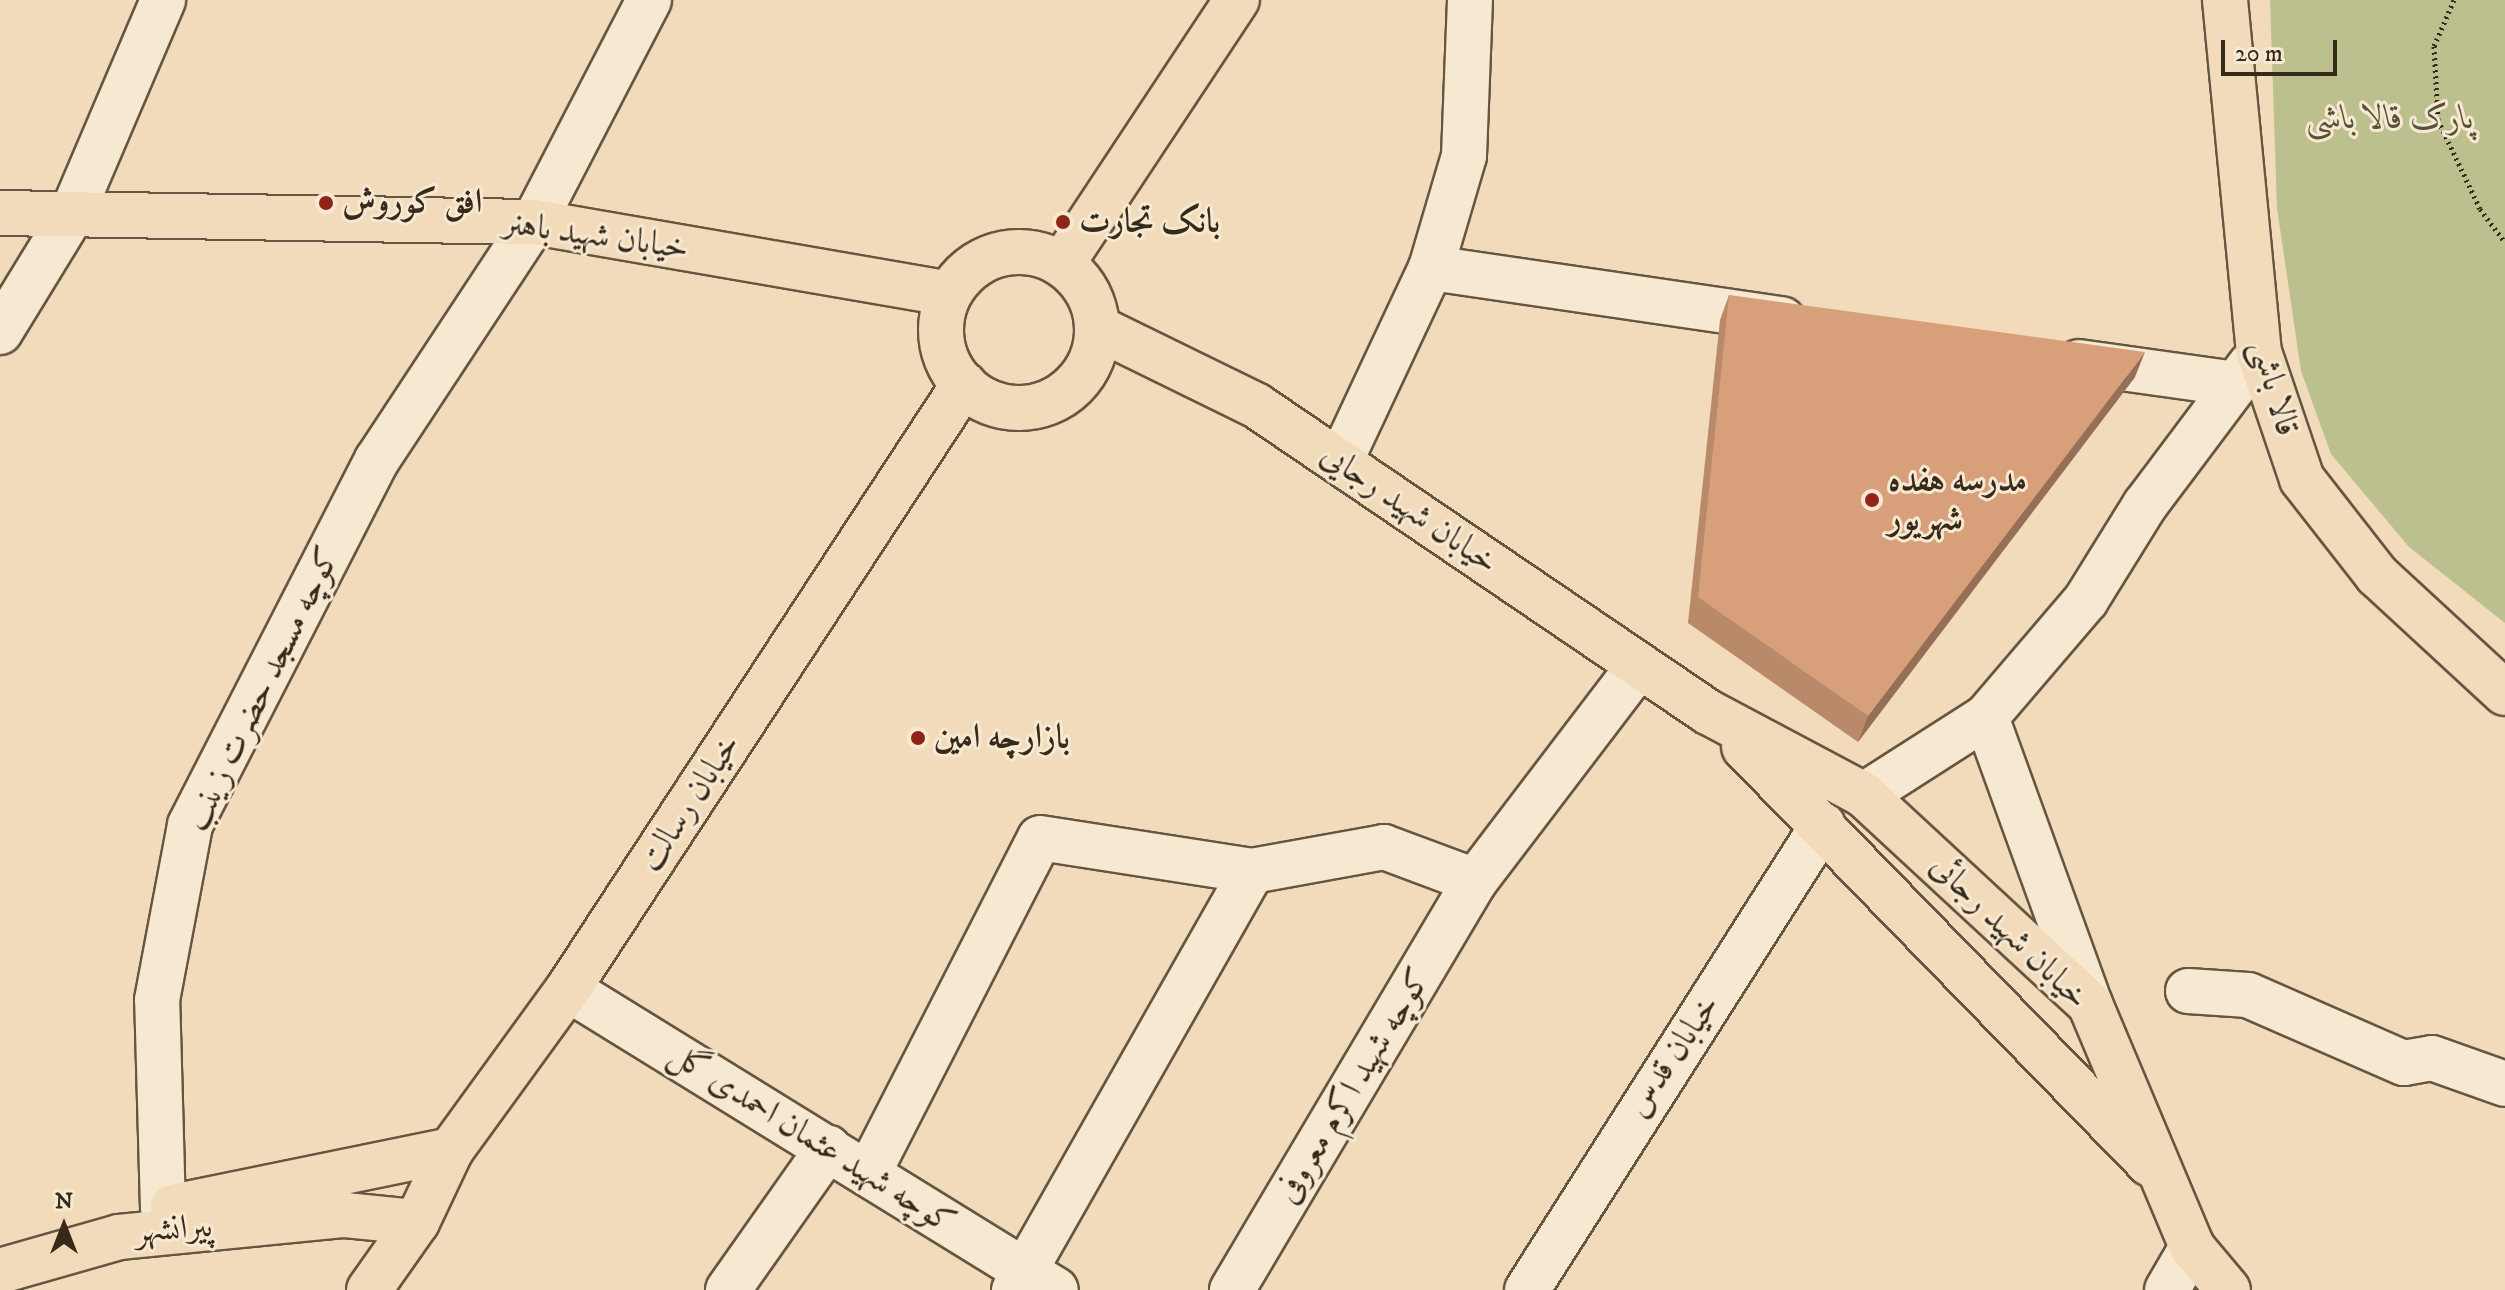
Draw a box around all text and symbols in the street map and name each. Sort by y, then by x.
scale bar [2225,24,2341,74]
text: 20 m [2235,39,2283,69]
park label: پارک قالا باشی [2305,99,2475,139]
place label: افق کوروش [342,183,482,223]
marker: افق کوروش [317,194,335,212]
place label: بانک تجارت [1079,202,1220,242]
street label: خیابان شهید باهنر [501,203,691,269]
marker: بانک تجارت [1054,213,1072,231]
street label: قالا باشی [2241,335,2307,441]
street label: خیابان شهید رجایی [1313,435,1505,583]
place label: مدرسه هفده شهریور [1888,460,2027,540]
marker: مدرسه هفده شهریور [1863,491,1881,509]
street label: کوچه مسجد حضرت زینب [176,540,350,838]
place label: بازارچه امین [934,718,1070,758]
street label: خیابان رسالت [630,726,750,880]
marker: بازارچه امین [909,729,927,747]
street label: خیابان شهید رجائی [1921,846,2097,1018]
street label: کوچه شهید اکرم معروفی [1268,961,1440,1211]
street label: خیابان قدس [1617,987,1729,1125]
street label: کوچه شهید عثمان احمدی گل [661,1034,963,1244]
north arrow [24,1186,104,1266]
text: N [55,1188,73,1215]
street label: پیرانشهر [134,1206,214,1252]

